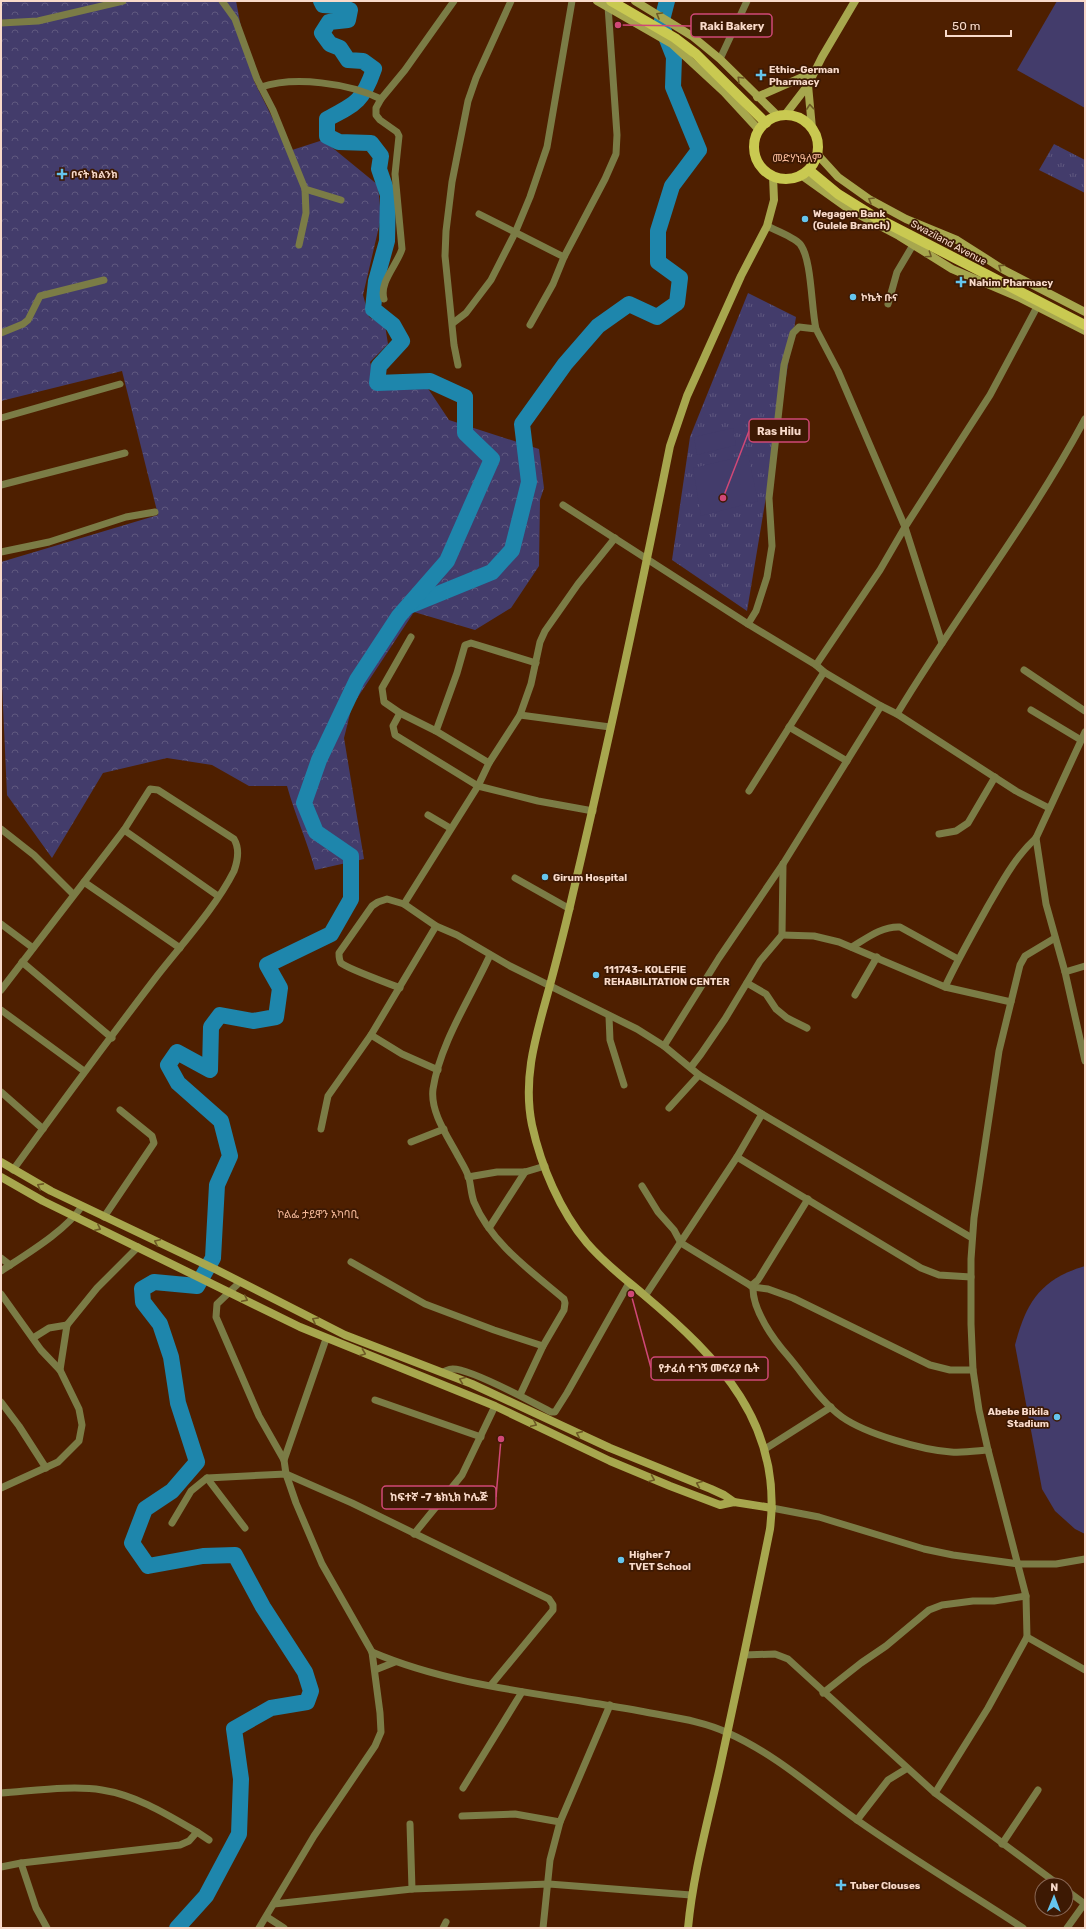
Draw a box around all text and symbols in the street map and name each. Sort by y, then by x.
one-way arrow [656,12,663,19]
scale bar [946,12,1011,38]
callout: Raki Bakery [691,14,772,37]
text: 50 m [952,19,980,33]
text: Raki Bakery [700,20,765,33]
place label: Ethio-German Pharmacy [769,64,839,88]
marker: Ethio-German Pharmacy [756,70,766,80]
one-way arrow [737,76,745,84]
one-way arrow [806,104,815,110]
district label: መድሃኒዓለም [772,152,822,165]
marker: ቦናት ክልንክ [56,168,68,180]
place label: ቦናት ክልንክ [71,169,118,181]
one-way arrow [868,197,875,204]
place label: Wegagen Bank (Gulele Branch) [813,208,890,232]
marker: Wegagen Bank (Gulele Branch) [800,214,810,224]
street label: Swaziland Avenue [908,218,989,268]
one-way arrow [925,250,932,258]
one-way arrow [998,265,1005,272]
marker: Nahim Pharmacy [956,277,966,287]
place label: Nahim Pharmacy [969,277,1053,289]
marker: ኮኬት ቡና [848,292,858,302]
place label: ኮኬት ቡና [861,292,898,304]
callout: Ras Hilu [749,419,809,442]
text: Ras Hilu [757,425,801,438]
marker: Girum Hospital [540,872,550,882]
place label: Girum Hospital [553,872,627,884]
place label: 111743- KOLEFIE REHABILITATION CENTER [604,964,730,988]
marker: 111743- KOLEFIE REHABILITATION CENTER [591,970,601,980]
one-way arrow [37,1183,44,1190]
district label: ኮልፌ ታይዋን አካባቢ [277,1208,359,1221]
one-way arrow [93,1223,101,1231]
one-way arrow [154,1239,161,1247]
one-way arrow [240,1294,248,1302]
one-way arrow [312,1317,319,1325]
one-way arrow [359,1349,366,1357]
callout: የታፈሰ ተገኝ መኖሪያ ቤት [651,1357,768,1380]
text: የታፈሰ ተገኝ መኖሪያ ቤት [658,1362,760,1375]
one-way arrow [458,1376,465,1384]
place label: Abebe Bikila Stadium [988,1406,1049,1430]
marker: Abebe Bikila Stadium [1052,1412,1062,1422]
one-way arrow [530,1419,538,1427]
one-way arrow [576,1431,584,1439]
one-way arrow [648,1474,656,1482]
one-way arrow [696,1481,703,1489]
callout: ከፍተኛ -7 ቴክኒክ ኮሌጅ [382,1486,496,1509]
text: ከፍተኛ -7 ቴክኒክ ኮሌጅ [390,1491,488,1504]
place label: Higher 7 TVET School [629,1549,691,1573]
marker: Higher 7 TVET School [616,1555,626,1565]
north arrow [1034,1877,1074,1917]
marker: Tuber Clouses [835,1879,847,1891]
place label: Tuber Clouses [850,1880,921,1892]
text: N [1050,1881,1058,1894]

